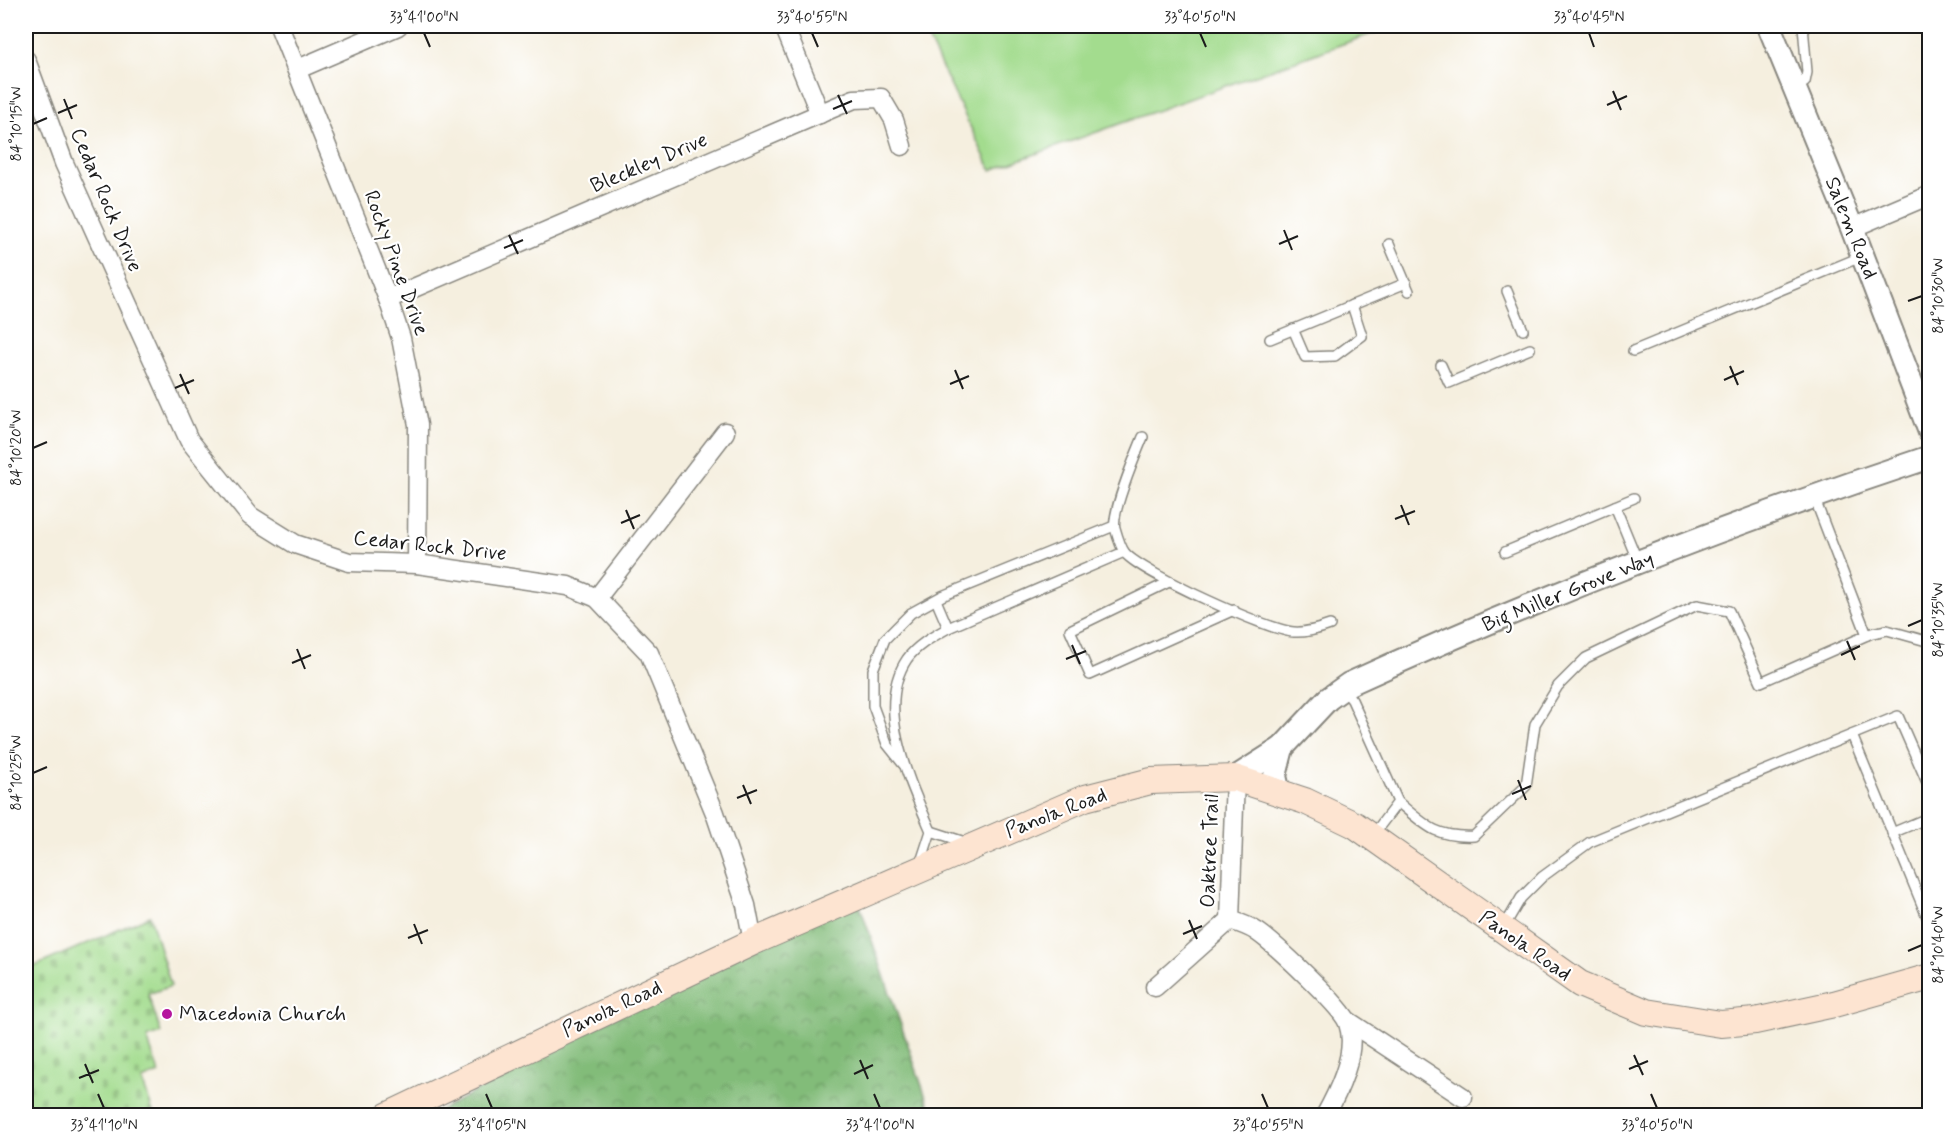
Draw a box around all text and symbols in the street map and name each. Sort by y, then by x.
text: 33°41'00"N [390,8,458,28]
text: 33°40'55"N [776,8,848,28]
text: 33°40'50"N [1164,8,1236,28]
text: 33°40'45"N [1554,8,1624,28]
text: 84°10'15"W [7,87,27,161]
street label: Cedar Rock Drive [63,124,149,276]
street label: Bleckley Drive [586,126,712,200]
street label: Salem Road [1818,173,1884,283]
street label: Rocky Pine Drive [357,187,435,339]
text: 84°10'30"W [1929,258,1949,334]
text: 84°10'20"W [7,410,27,486]
street label: Cedar Rock Drive [352,524,508,568]
street label: Big Miller Grove Way [1478,545,1659,641]
text: 84°10'35"W [1929,583,1949,657]
text: 84°10'25"W [7,735,27,811]
street label: Panola Road [1001,781,1111,845]
street label: Oaktree Trail [1194,794,1226,908]
street label: Panola Road [1473,904,1577,988]
text: 84°10'40"W [1929,906,1949,984]
street label: Panola Road [558,974,666,1044]
place label: Macedonia Church [179,1000,346,1028]
marker: Macedonia Church [160,1007,174,1021]
text: 33°41'10"N [70,1116,138,1136]
text: 33°41'05"N [458,1116,526,1136]
text: 33°41'00"N [846,1116,914,1136]
text: 33°40'55"N [1232,1116,1304,1136]
text: 33°40'50"N [1621,1116,1693,1136]

